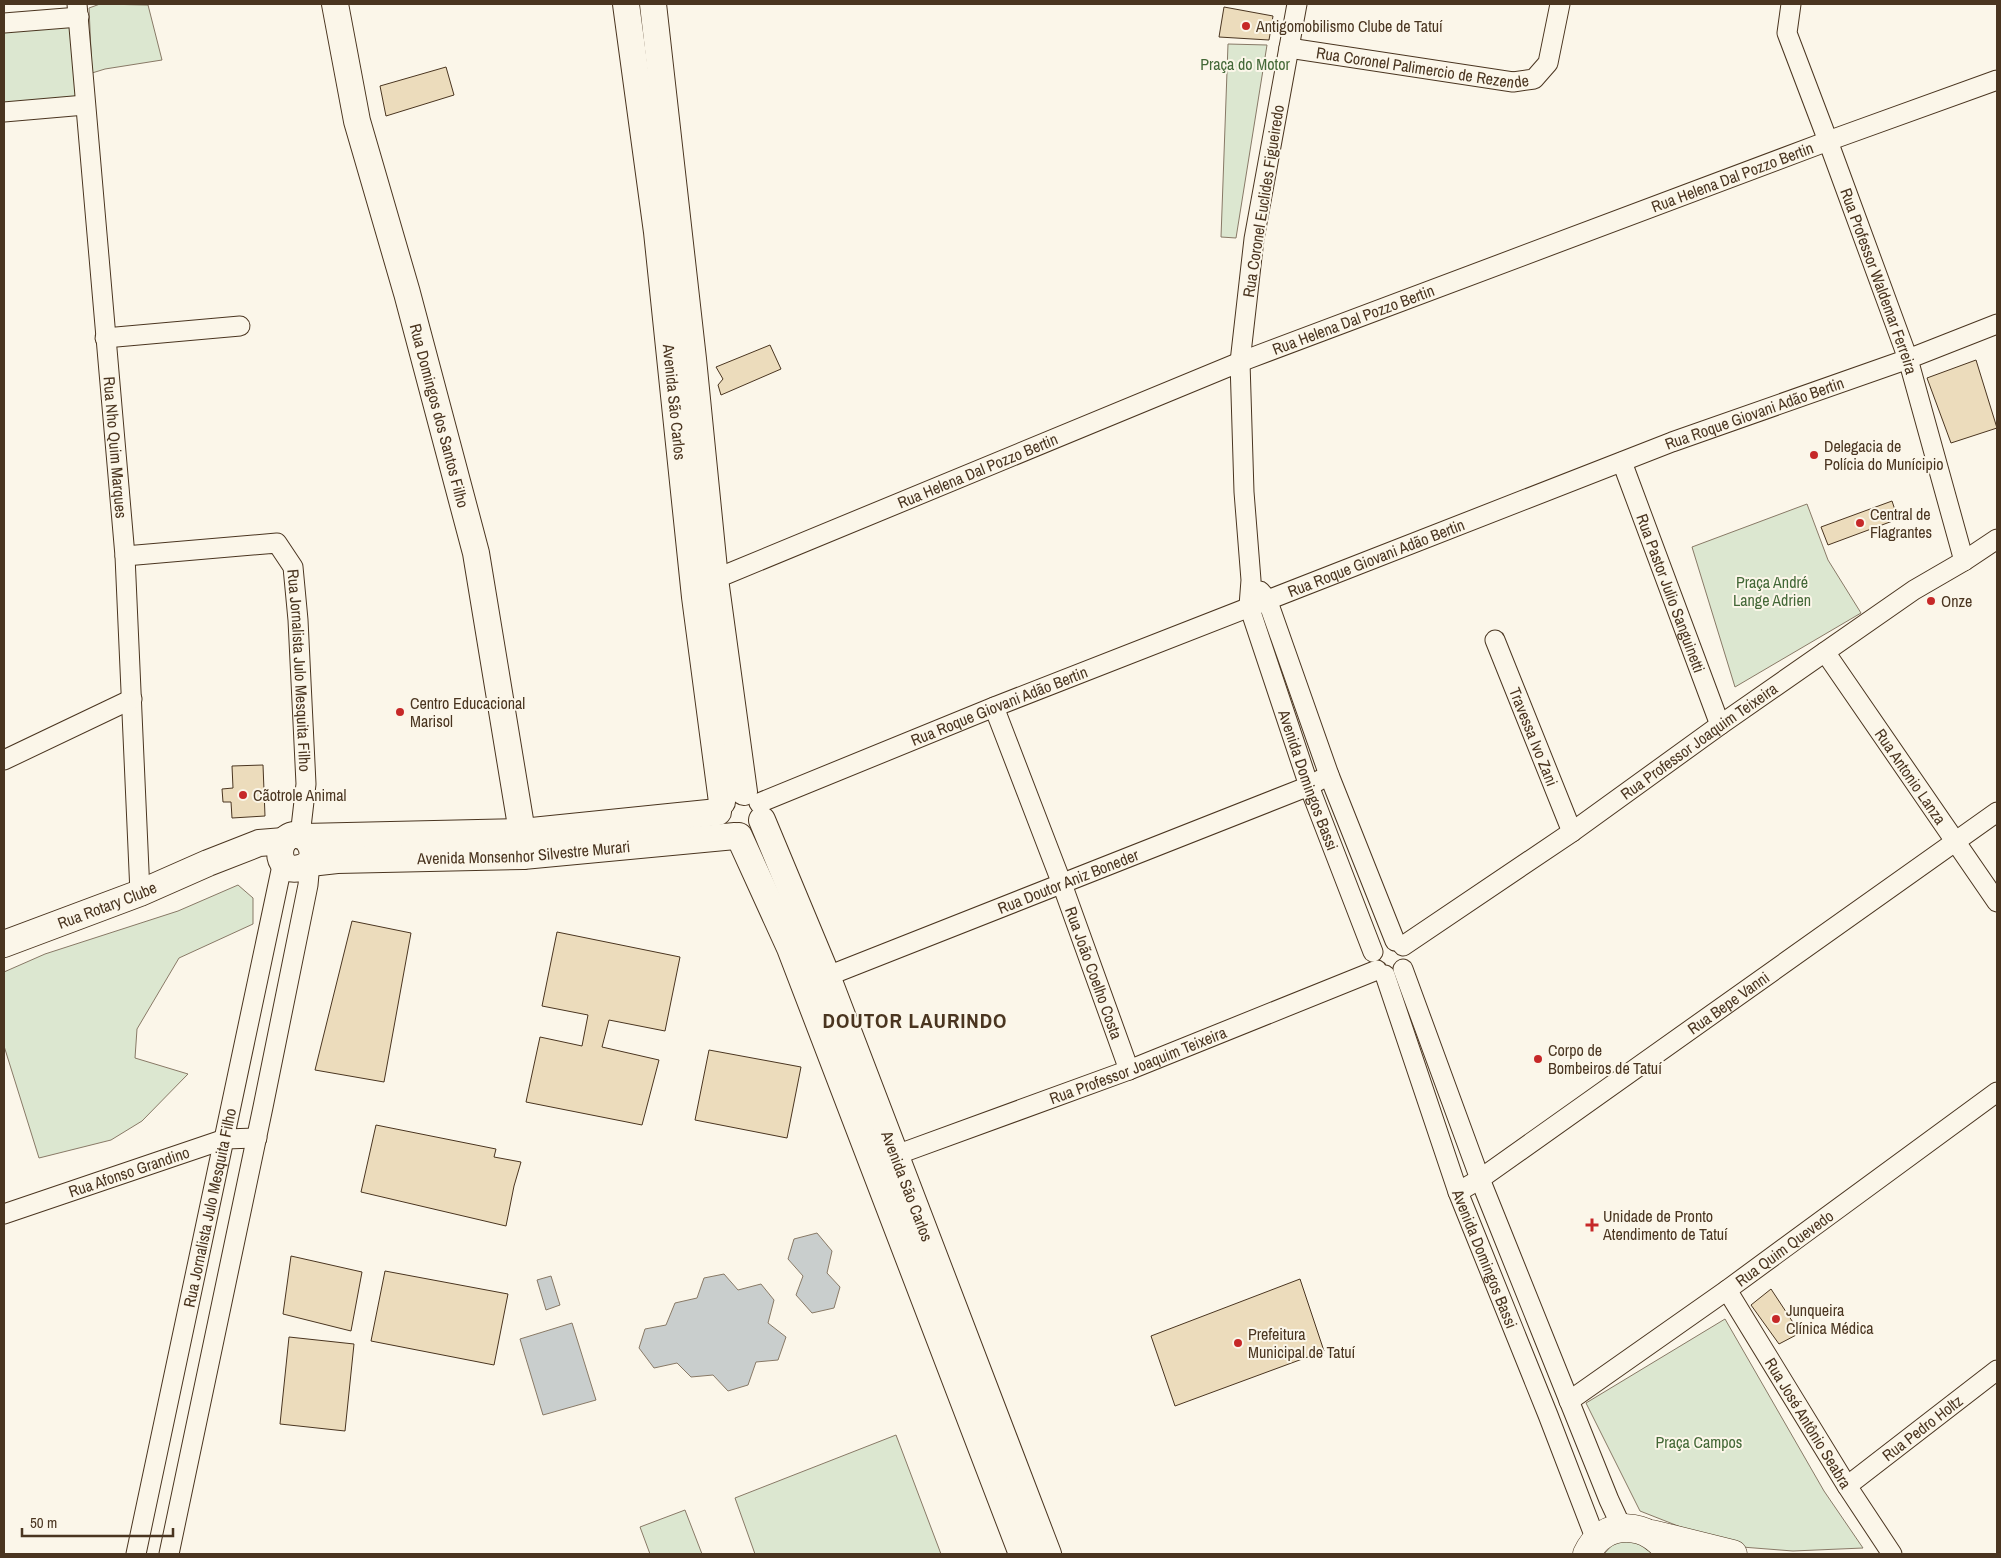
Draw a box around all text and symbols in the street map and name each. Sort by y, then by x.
place label: Antigomobilismo Clube de Tatuí [1255,15,1443,37]
marker: Antigomobilismo Clube de Tatuí [1240,20,1252,32]
street label: Rua Coronel Palimercio de Rezende [1315,41,1530,93]
park label: Praça do Motor [1200,53,1290,75]
street label: Rua Coronel Euclides Figueiredo [1237,103,1289,299]
street label: Rua Helena Dal Pozzo Bertin [1648,137,1816,217]
street label: Rua Professor Waldemar Ferreira [1835,185,1923,377]
street label: Rua Helena Dal Pozzo Bertin [1269,279,1437,360]
street label: Rua Domingos dos Santos Filho [405,321,475,510]
street label: Avenida São Carlos [658,342,692,461]
street label: Rua Roque Giovani Adão Bertin [1662,371,1847,455]
street label: Rua Nho Quim Marques [98,375,133,519]
street label: Rua Helena Dal Pozzo Bertin [894,428,1061,513]
place label: Delegacia de Polícia do Munícipio [1824,435,1944,475]
marker: Delegacia de Polícia do Munícipio [1808,449,1820,461]
place label: Central de Flagrantes [1870,503,1932,543]
street label: Rua Pastor Julio Sanguinetti [1631,511,1711,676]
street label: Rua Roque Giovani Adão Bertin [1284,513,1468,602]
marker: Central de Flagrantes [1854,517,1866,529]
street label: Rua Jornalista Julo Mesquita Filho [282,568,316,772]
park label: Praça André Lange Adrien [1733,571,1811,611]
place label: Onze [1941,590,1972,612]
marker: Onze [1925,595,1937,607]
street label: Rua Roque Giovani Adão Bertin [907,661,1091,751]
street label: Rua Professor Joaquim Teixeira [1616,677,1782,805]
street label: Travessa Ivo Zani [1504,684,1563,789]
place label: Centro Educacional Marisol [410,692,525,732]
marker: Centro Educacional Marisol [394,706,406,718]
street label: Avenida Domingos Bassi [1273,706,1344,854]
street label: Rua Antonio Lanza [1870,724,1952,829]
place label: Cãotrole Animal [253,784,346,806]
marker: Cãotrole Animal [237,789,249,801]
street label: Avenida Monsenhor Silvestre Murari [416,835,631,869]
street label: Rua Doutor Aniz Boneder [994,843,1142,919]
street label: Rua Rotary Clube [54,876,160,934]
street label: Rua João Coelho Costa [1060,904,1128,1043]
street label: Rua Bepe Vanni [1683,966,1774,1039]
district label: DOUTOR LAURINDO [823,1006,1007,1035]
street label: Rua Professor Joaquim Teixeira [1046,1021,1230,1109]
place label: Corpo de Bombeiros de Tatuí [1548,1039,1662,1079]
marker: Corpo de Bombeiros de Tatuí [1532,1053,1544,1065]
street label: Rua Jornalista Julo Mesquita Filho [178,1106,241,1309]
street label: Avenida São Carlos [876,1127,938,1245]
street label: Rua Afonso Grandino [66,1141,192,1202]
street label: Avenida Domingos Bassi [1447,1185,1523,1332]
place label: Unidade de Pronto Atendimento de Tatuí [1602,1205,1728,1245]
street label: Rua Quim Quevedo [1731,1205,1838,1291]
marker: Unidade de Pronto Atendimento de Tatuí [1585,1218,1599,1232]
place label: Junqueira Clínica Médica [1786,1299,1874,1339]
marker: Junqueira Clínica Médica [1770,1313,1782,1325]
place label: Prefeitura Municipal de Tatuí [1248,1323,1356,1363]
marker: Prefeitura Municipal de Tatuí [1232,1337,1244,1349]
street label: Rua José Antônio Seabra [1760,1353,1857,1493]
street label: Rua Pedro Holtz [1877,1389,1967,1466]
park label: Praça Campos [1656,1431,1742,1453]
scale bar [22,1506,174,1538]
text: 50 m [30,1512,57,1533]

